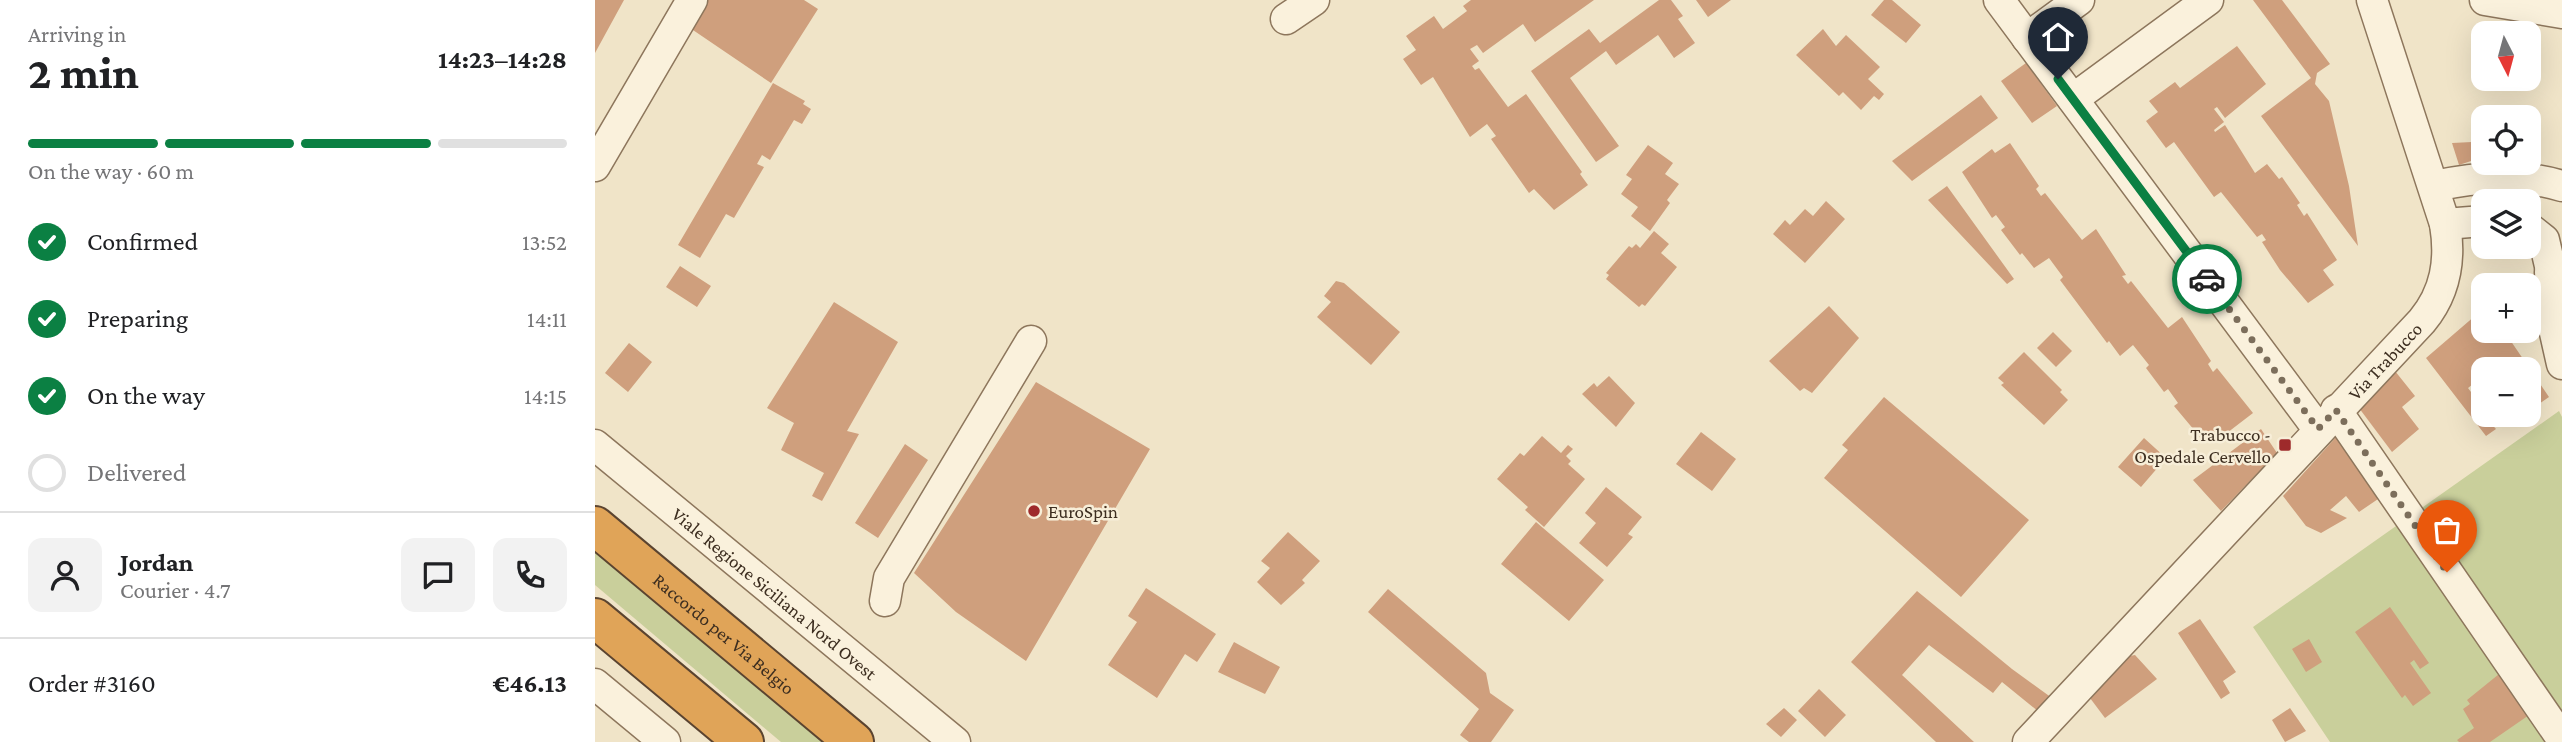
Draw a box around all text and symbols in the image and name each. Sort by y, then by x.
pin [2028,7,2088,79]
icon: home [2039,18,2077,56]
text: Arriving in [28,21,126,47]
north arrow [2471,21,2541,91]
map controls [2471,21,2541,427]
text: 14:23–14:28 [438,45,567,74]
text: 2 min [28,47,139,98]
button: locate [2471,105,2541,175]
text: On the way · 60 m [28,158,194,184]
button: layers [2471,189,2541,259]
icon: check [28,223,66,261]
text: Confirmed [87,227,198,256]
text: 13:52 [522,229,567,255]
courier [2172,244,2242,314]
icon: car [2188,260,2226,298]
button: + [2471,273,2541,343]
icon: check [28,300,66,338]
text: Preparing [87,304,188,333]
text: 14:11 [527,306,567,332]
street label: Via Trabucco [2344,318,2426,404]
button: − [2471,357,2541,427]
icon: check [28,377,66,415]
text: On the way [87,381,205,410]
text: 14:15 [524,383,567,409]
place label: Trabucco - Ospedale Cervello [2134,424,2271,467]
marker: Trabucco - Ospedale Cervello [2277,437,2293,453]
text: Delivered [87,458,186,487]
pin [2417,500,2477,572]
place label: EuroSpin [1048,501,1118,522]
street label: Viale Regione Siciliana Nord Ovest [668,503,882,685]
marker: EuroSpin [1026,503,1042,519]
icon: bag [2428,511,2466,549]
button: person [28,538,102,612]
button: chat [401,538,475,612]
button: phone [493,538,567,612]
text: Jordan [120,548,194,577]
street label: Raccordo per Via Belgio [649,569,799,699]
text: Courier · 4.7 [120,577,231,603]
text: Order #3160 [28,669,156,698]
text: €46.13 [493,669,567,698]

